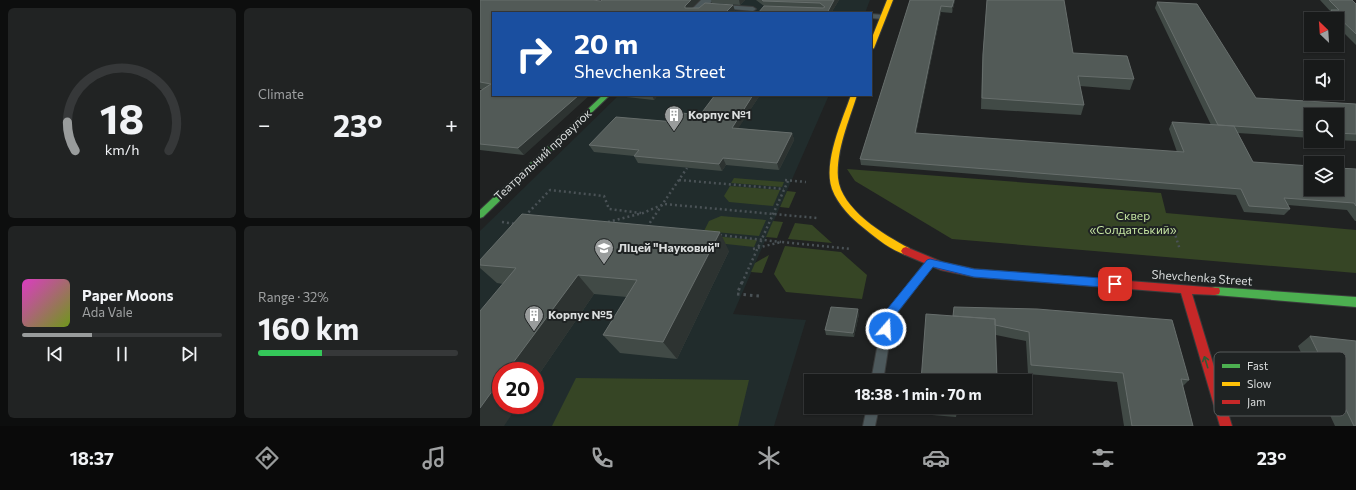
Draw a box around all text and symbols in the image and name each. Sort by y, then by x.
north arrow [1304,12,1344,52]
map controls [1304,12,1344,196]
text: 20 m [574,26,638,60]
icon: right [508,28,560,80]
text: Shevchenka Street [574,60,726,82]
button: sound [1304,60,1344,100]
text: Climate [258,86,304,102]
text: 18 [100,92,144,143]
building icon: Корпус №1 [663,104,685,132]
street label: Театральний провулок [491,105,594,203]
text: 23° [333,106,383,143]
place label: Корпус №1 [688,107,751,121]
button: search [1304,108,1344,148]
text: − [258,111,271,138]
text: + [445,111,458,138]
text: km/h [105,140,139,158]
button: layers [1304,156,1344,196]
park label: Сквер «Солдатський» [1090,208,1177,236]
school or university icon: Ліцей "Науковий" [593,237,615,265]
place label: Ліцей "Науковий" [618,240,720,254]
street label: Shevchenka Street [1151,266,1253,288]
pin [1098,267,1132,301]
icon: arrive [1104,273,1126,295]
text: Paper Moons [82,286,173,304]
text: Range · 32% [258,289,329,305]
text: Ada Vale [82,304,133,320]
building icon: Корпус №5 [523,304,545,332]
place label: Корпус №5 [548,307,613,321]
position arrow [865,308,907,350]
text: 160 km [258,309,359,346]
icon: previous [44,343,66,365]
icon: pause [111,343,133,365]
icon: next [178,343,200,365]
legend [1214,352,1346,416]
one-way arrow [1202,355,1209,368]
text: Fast [1247,359,1269,372]
speed limit sign: 20 [492,362,544,414]
text: Slow [1247,377,1272,390]
text: 18:38 · 1 min · 70 m [854,385,982,403]
text: Jam [1247,395,1266,409]
icon: directions [253,444,281,472]
icon: music [420,444,448,472]
icon: phone [588,444,616,472]
icon: climate [755,444,783,472]
icon: car [922,444,950,472]
icon: filters [1089,444,1117,472]
text: 18:37 [70,447,114,469]
text: 23° [1257,447,1286,469]

